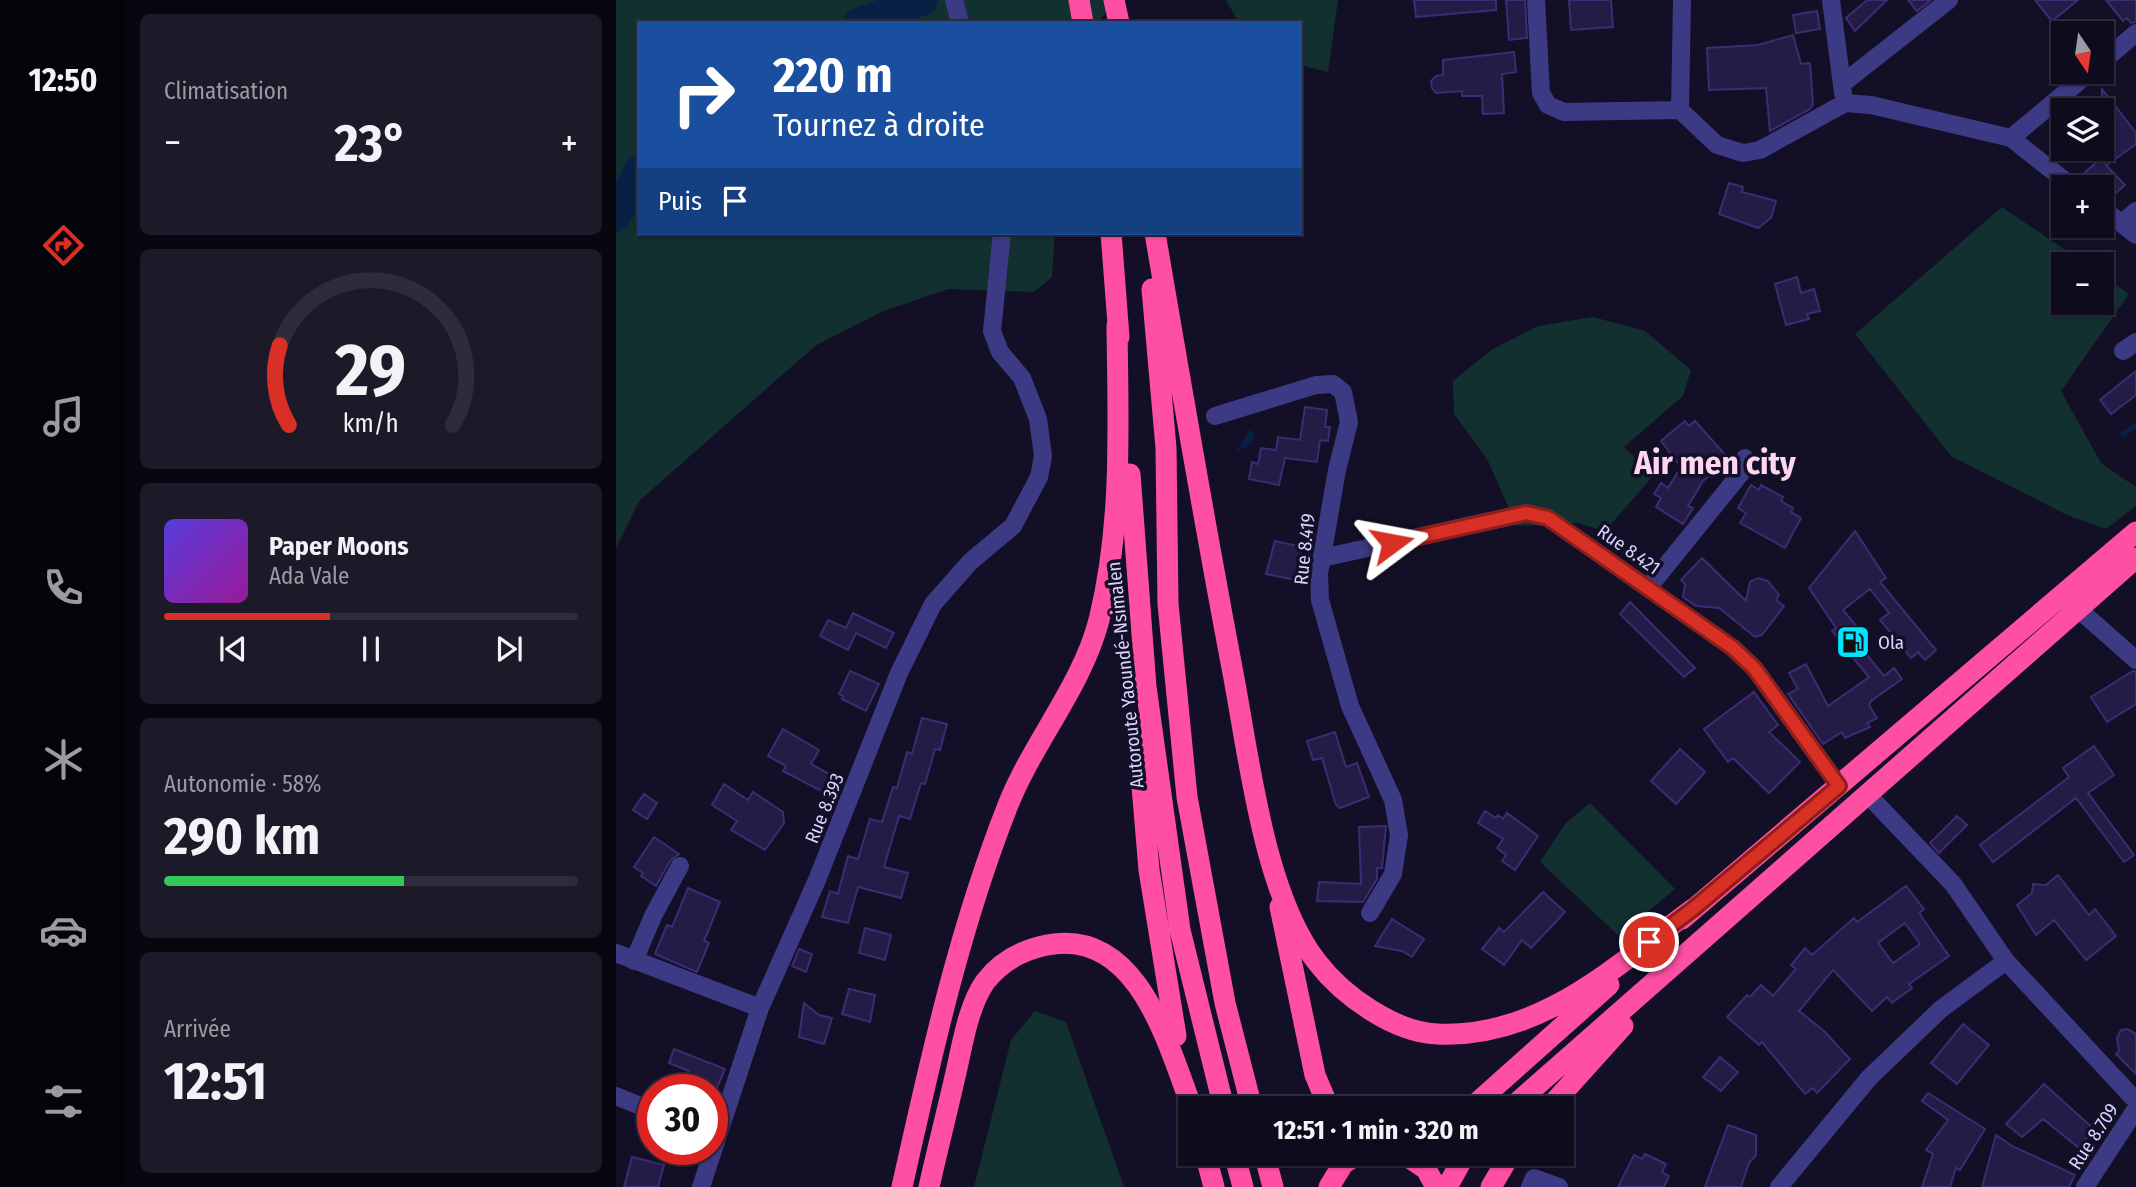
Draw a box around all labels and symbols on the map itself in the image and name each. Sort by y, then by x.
north arrow [2051,21,2114,84]
district label: Air men city [1633,443,1796,483]
position arrow [1355,506,1429,580]
street label: Rue 8.419 [1289,512,1320,586]
street label: Rue 8.421 [1593,520,1665,579]
street label: Autoroute Yaoundé-Nsimalen [1102,560,1149,790]
fuel station icon: Ola [1834,623,1872,661]
place label: Ola [1878,631,1904,654]
street label: Rue 8.393 [800,770,849,847]
pin [1619,912,1679,972]
speed limit sign: 30 [637,1074,728,1165]
street label: Rue 8.709 [2064,1099,2123,1174]

